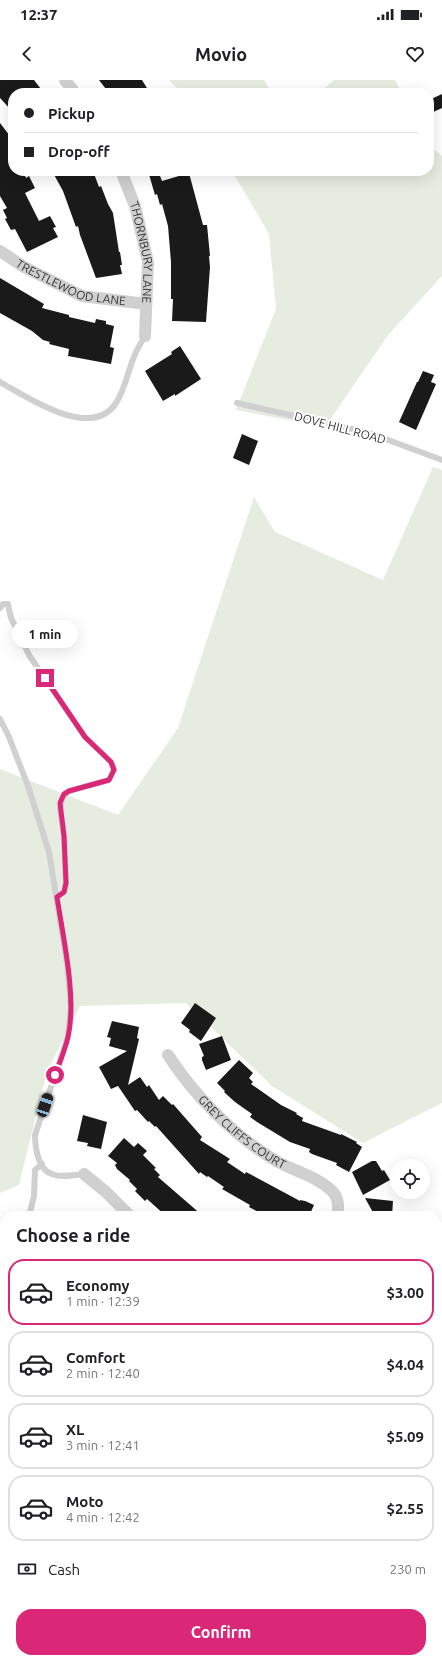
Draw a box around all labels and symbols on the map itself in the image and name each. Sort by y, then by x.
street label: THORNBURY LANE [128,200,155,304]
street label: TRESTLEWOOD LANE [14,256,127,307]
street label: DOVE HILL ROAD [293,409,387,446]
callout: 1 min [12,620,78,648]
route end [36,669,54,687]
route start [46,1066,64,1084]
car [35,1092,55,1118]
street label: GREY CLIFFS COURT [196,1093,288,1171]

